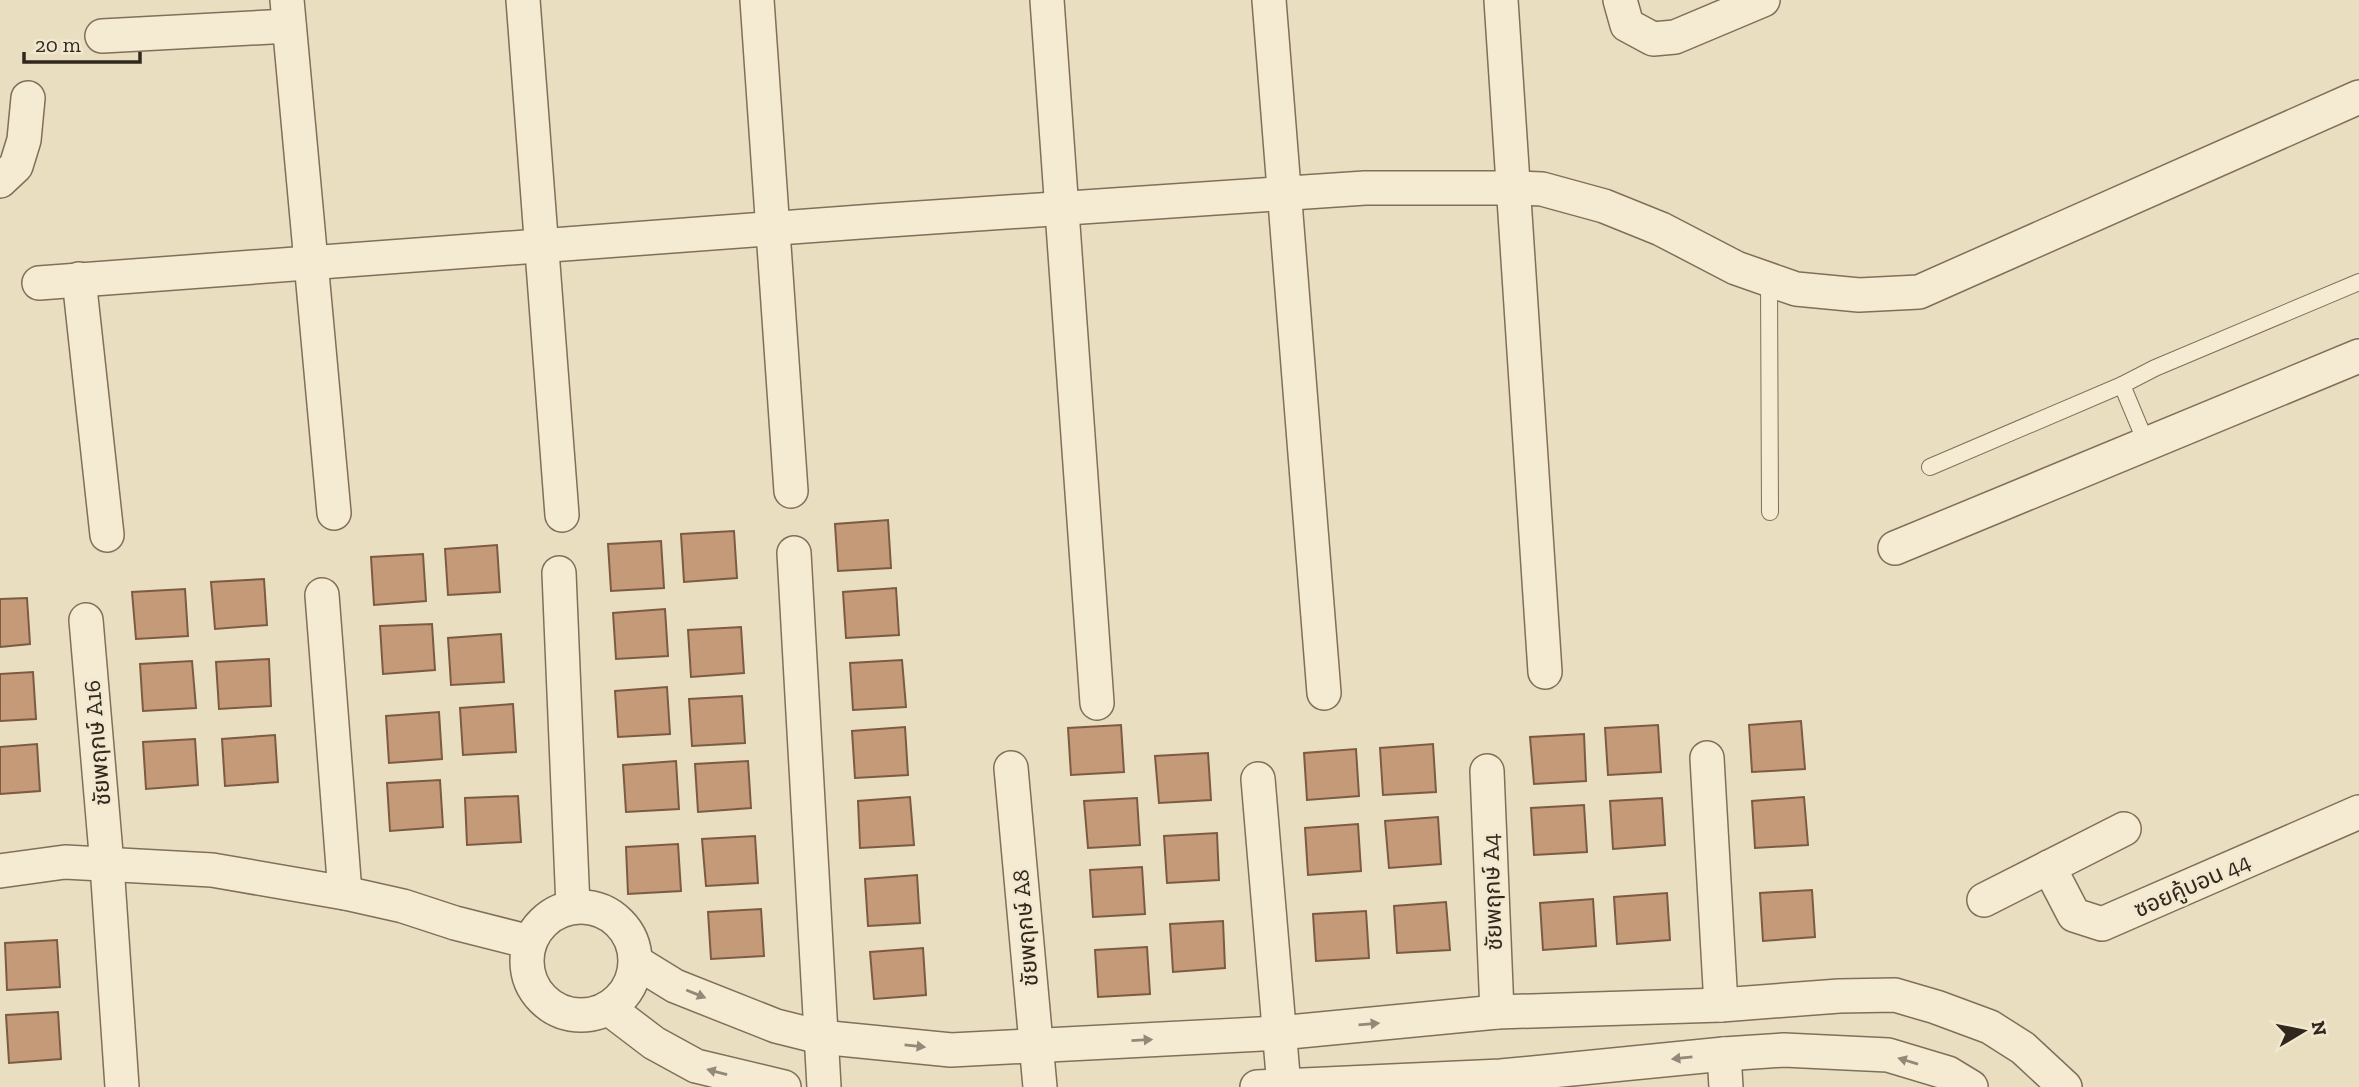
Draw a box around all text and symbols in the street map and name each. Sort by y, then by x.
scale bar [24,21,140,65]
text: 20 m [35,32,81,57]
street label: ชัยพฤกษ์ A16 [78,679,116,807]
street label: ชัยพฤกษ์ A4 [1476,833,1508,951]
street label: ซอยคู้บอน 44 [2129,847,2255,924]
street label: ชัยพฤกษ์ A8 [1006,868,1044,988]
one-way arrow [685,989,706,1000]
north arrow [2268,996,2338,1066]
one-way arrow [1359,1018,1381,1029]
text: N [2307,1019,2332,1037]
one-way arrow [1132,1034,1154,1045]
one-way arrow [905,1041,927,1052]
one-way arrow [1671,1053,1693,1064]
one-way arrow [1897,1056,1918,1066]
one-way arrow [706,1066,728,1077]

